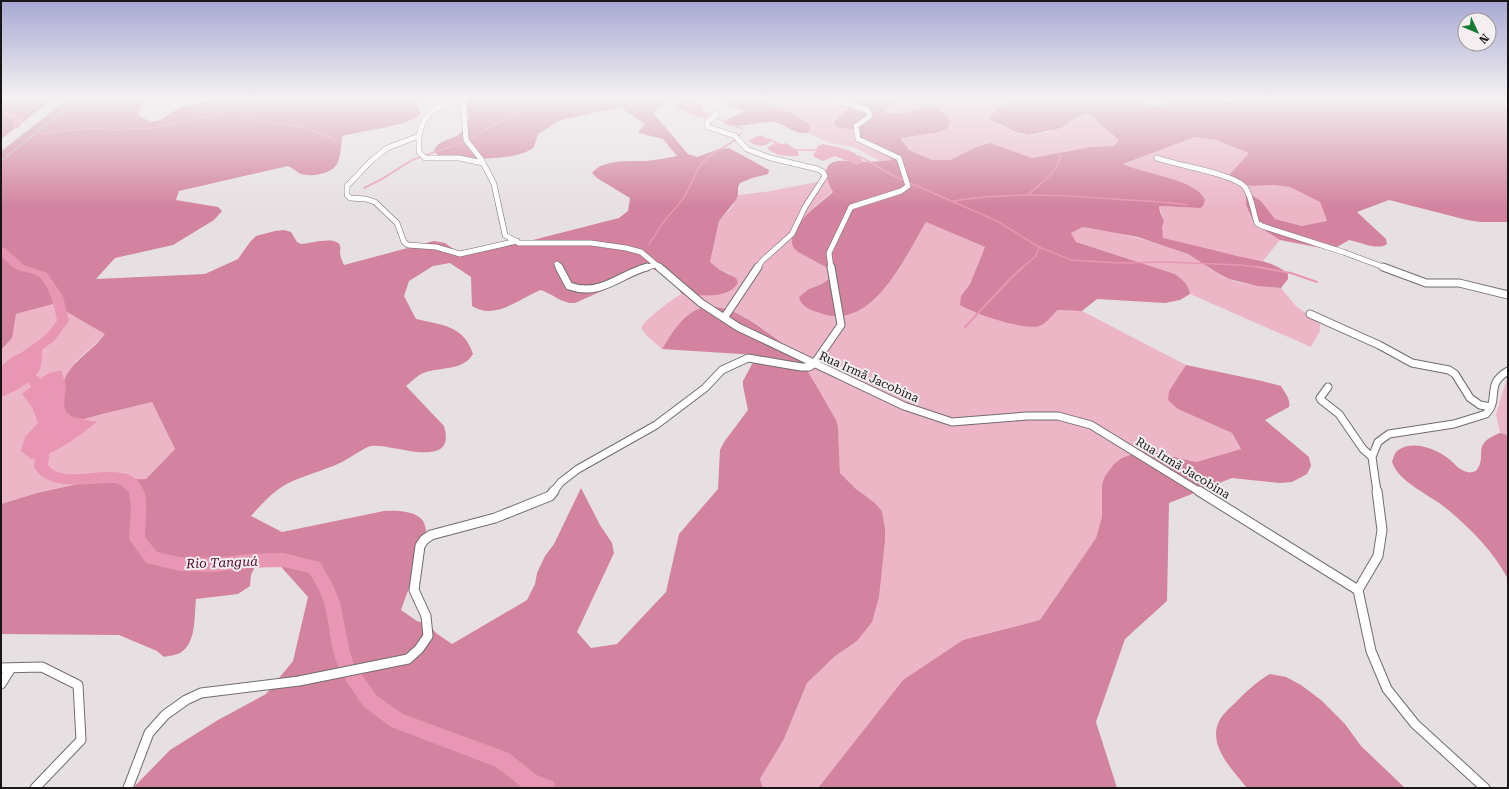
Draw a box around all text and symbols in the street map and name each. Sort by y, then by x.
north arrow [1457,12,1497,52]
text: N [1476,31,1491,47]
street label: Rua Irmã Jacobina [817,349,922,406]
street label: Rua Irmã Jacobina [1133,434,1233,502]
water label: Rio Tanguá [185,554,258,571]

